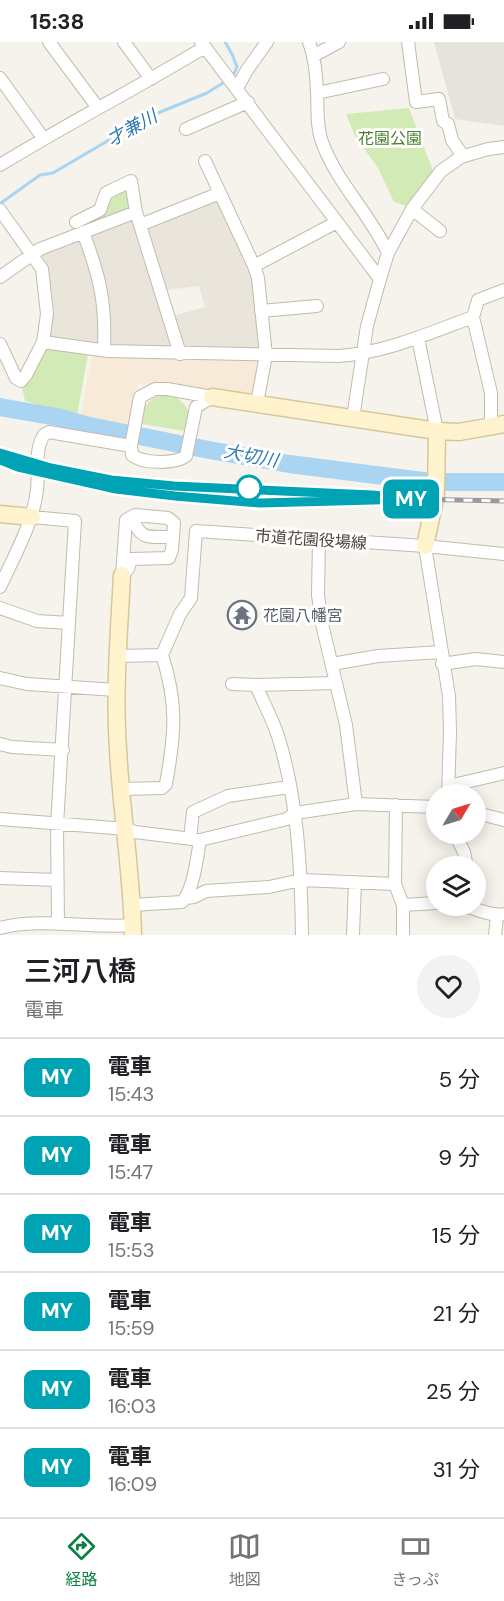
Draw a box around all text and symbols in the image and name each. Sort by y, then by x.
text: 15:38 [30,7,84,36]
water label: 才兼川 [103,103,163,152]
park label: 花園公園 [358,128,422,149]
water label: 大切川 [222,439,282,473]
unlabelled marker [236,475,262,501]
line badge: MY [384,480,438,518]
text: MY [395,485,427,513]
street label: 市道花園役場線 [254,525,368,554]
temple icon: 花園八幡宮 [226,599,258,631]
place label: 花園八幡宮 [263,605,343,626]
north arrow [426,784,486,844]
map controls [426,784,486,916]
button: layers [426,856,486,916]
text: 三河八橋 [24,953,136,990]
button: heart [417,955,480,1018]
text: 電車 [24,997,64,1023]
text: 電車 [108,1052,152,1081]
text: MY [41,1063,73,1091]
text: 5 分 [439,1065,480,1094]
text: 15:43 [108,1081,154,1107]
text: 電車 [108,1130,152,1159]
text: MY [41,1141,73,1169]
text: 9 分 [438,1143,480,1172]
text: 15:47 [108,1159,153,1185]
text: 電車 [108,1208,152,1237]
text: MY [41,1219,73,1247]
text: 15 分 [432,1221,480,1250]
text: 15:53 [108,1237,155,1263]
text: 電車 [108,1286,152,1315]
text: MY [41,1297,73,1325]
text: 21 分 [433,1299,480,1328]
text: 15:59 [108,1315,155,1341]
text: 電車 [108,1364,152,1393]
text: MY [41,1375,73,1403]
text: 25 分 [426,1377,480,1406]
text: 16:03 [108,1393,156,1419]
text: 電車 [108,1442,152,1471]
text: MY [41,1453,73,1481]
text: 31 分 [433,1455,480,1484]
text: 16:09 [108,1471,157,1497]
tab: 経路 [65,1530,98,1590]
tab: 地図 [228,1530,261,1590]
tab: きっぷ [392,1530,439,1590]

